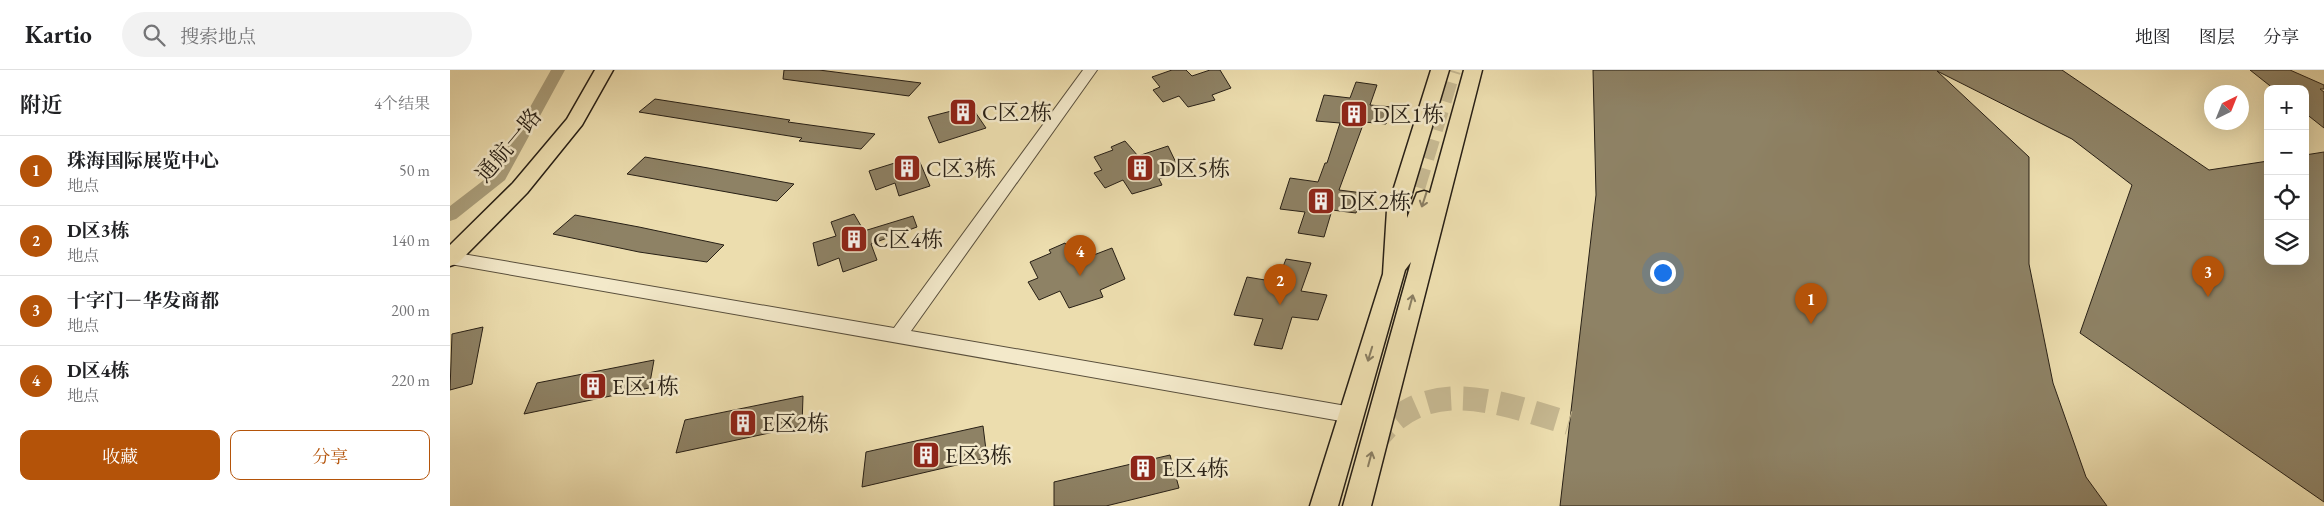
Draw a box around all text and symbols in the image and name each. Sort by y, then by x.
search box [122,12,472,57]
text: Kartio [25,19,92,50]
icon: search [140,21,168,49]
text: 搜索地点 [180,24,256,49]
text: 地图 [2135,25,2171,48]
text: 图层 [2199,25,2235,48]
text: 分享 [2263,25,2299,48]
north arrow [2204,85,2249,130]
map controls [2264,85,2309,265]
button: + [2264,85,2309,130]
text: 附近 [20,91,62,118]
text: 4个结果 [374,93,430,114]
building icon: C区2栋 [948,97,978,127]
place label: C区2栋 [982,98,1052,127]
building icon: D区1栋 [1339,99,1369,129]
place label: D区1栋 [1373,100,1444,129]
street label: 通航一路 [469,102,548,188]
button: − [2264,130,2309,175]
text: 珠海国际展览中心 [67,148,219,173]
building icon: C区3栋 [892,153,922,183]
building icon: D区5栋 [1125,153,1155,183]
place label: C区3栋 [926,154,996,183]
place label: D区5栋 [1159,154,1230,183]
text: 1 [32,160,40,181]
text: 50 m [399,160,430,181]
text: 地点 [67,175,99,196]
button: locate [2264,175,2309,220]
building icon: D区2栋 [1306,186,1336,216]
place label: D区2栋 [1340,187,1411,216]
one-way arrow [1419,192,1428,207]
text: D区3栋 [67,218,130,243]
button: layers [2264,220,2309,265]
building icon: C区4栋 [839,224,869,254]
place label: C区4栋 [873,225,943,254]
text: 2 [32,230,40,251]
text: 140 m [391,230,430,251]
pin: 4 [1064,235,1096,276]
text: 地点 [67,245,99,266]
pin: 3 [2192,256,2224,297]
your location [1650,260,1676,286]
pin: 2 [1264,264,1296,305]
pin: 1 [1795,283,1827,324]
text: 十字门－华发商都 [67,288,219,313]
one-way arrow [1407,294,1417,310]
text: 3 [32,300,40,321]
text: 200 m [391,300,430,321]
text: 地点 [67,315,99,336]
one-way arrow [1364,346,1374,362]
text: D区4栋 [67,358,130,383]
text: 4 [32,370,40,391]
text: 220 m [391,370,430,391]
building icon: E区1栋 [578,371,608,401]
place label: E区1栋 [612,372,679,401]
text: 地点 [67,385,99,406]
building icon: E区2栋 [728,408,758,438]
place label: E区2栋 [762,409,829,438]
button: 收藏 [20,430,220,480]
button: 分享 [230,430,430,480]
building icon: E区3栋 [911,440,941,470]
place label: E区3栋 [945,441,1012,470]
one-way arrow [1365,451,1375,467]
building icon: E区4栋 [1128,453,1158,483]
place label: E区4栋 [1162,454,1229,483]

